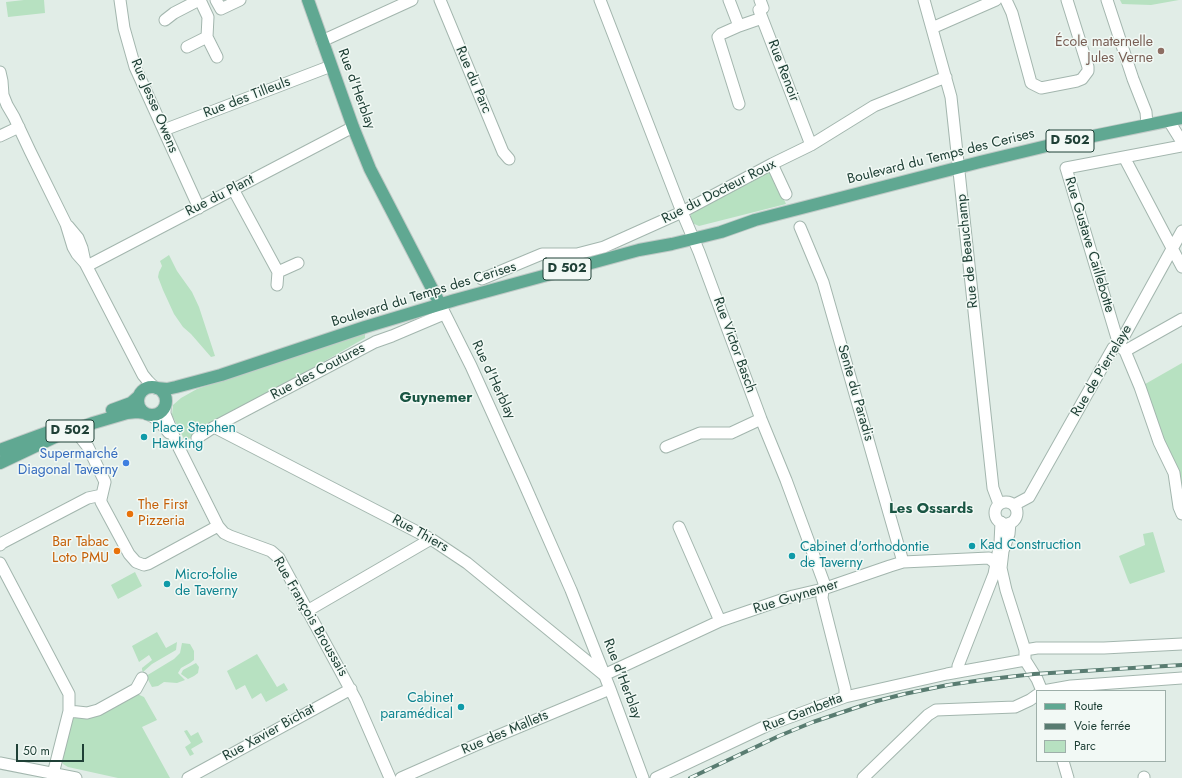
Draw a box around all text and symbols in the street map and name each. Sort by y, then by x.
place label: École maternelle Jules Verne [1055,35,1153,68]
street label: Rue Renoir [763,38,803,104]
street label: Rue du Parc [451,44,495,116]
street label: Rue d'Herblay [334,46,378,132]
marker: École maternelle Jules Verne [1156,46,1166,56]
street label: Rue Jesse Owens [127,56,181,156]
street label: Rue des Tilleuls [201,74,293,122]
street label: Boulevard du Temps des Cerises [846,126,1036,188]
road number: D 502 [1046,130,1094,152]
street label: Rue du Docteur Roux [659,156,779,228]
street label: Rue du Plant [183,172,257,220]
street label: Rue Gustave Caillebotte [1060,175,1118,315]
street label: Rue de Beauchamp [954,193,982,309]
road number: D 502 [543,258,591,280]
street label: Boulevard du Temps des Cerises [330,259,518,331]
street label: Rue Victor Basch [709,295,759,395]
street label: Rue de Pierrelaye [1068,322,1136,420]
street label: Rue d'Herblay [468,338,518,422]
street label: Rue des Coutures [268,340,368,404]
street label: Sente du Paradis [833,343,877,443]
district label: Guynemer [400,389,472,407]
road number: D 502 [46,420,94,442]
place label: Place Stephen Hawking [152,421,236,454]
marker: Place Stephen Hawking [139,432,149,442]
place label: Supermarché Diagonal Taverny [18,447,118,480]
marker: Supermarché Diagonal Taverny [121,458,131,468]
place label: The First Pizzeria [138,498,188,530]
district label: Les Ossards [889,500,973,518]
marker: The First Pizzeria [125,509,135,519]
street label: Rue Thiers [389,512,451,556]
place label: Bar Tabac Loto PMU [52,535,109,568]
place label: Kad Construction [980,538,1081,554]
place label: Cabinet d'orthodontie de Taverny [800,540,929,572]
marker: Kad Construction [967,541,977,551]
marker: Bar Tabac Loto PMU [112,546,122,556]
marker: Cabinet d'orthodontie de Taverny [787,551,797,561]
street label: Rue François Broussais [269,554,351,680]
place label: Micro-folie de Taverny [175,568,238,600]
street label: Rue Guynemer [751,576,841,618]
marker: Micro-folie de Taverny [162,579,172,589]
street label: Rue d'Herblay [599,636,645,722]
street label: Rue Gambetta [761,690,845,736]
legend [1036,690,1166,762]
place label: Cabinet paramédical [380,691,453,724]
text: Route [1074,697,1103,715]
street label: Rue Xavier Bichat [220,701,318,765]
marker: Cabinet paramédical [456,702,466,712]
street label: Rue des Mallets [459,707,551,759]
text: Voie ferrée [1074,717,1130,735]
scale bar [18,736,86,762]
text: Parc [1074,737,1096,755]
text: 50 m [23,742,50,760]

